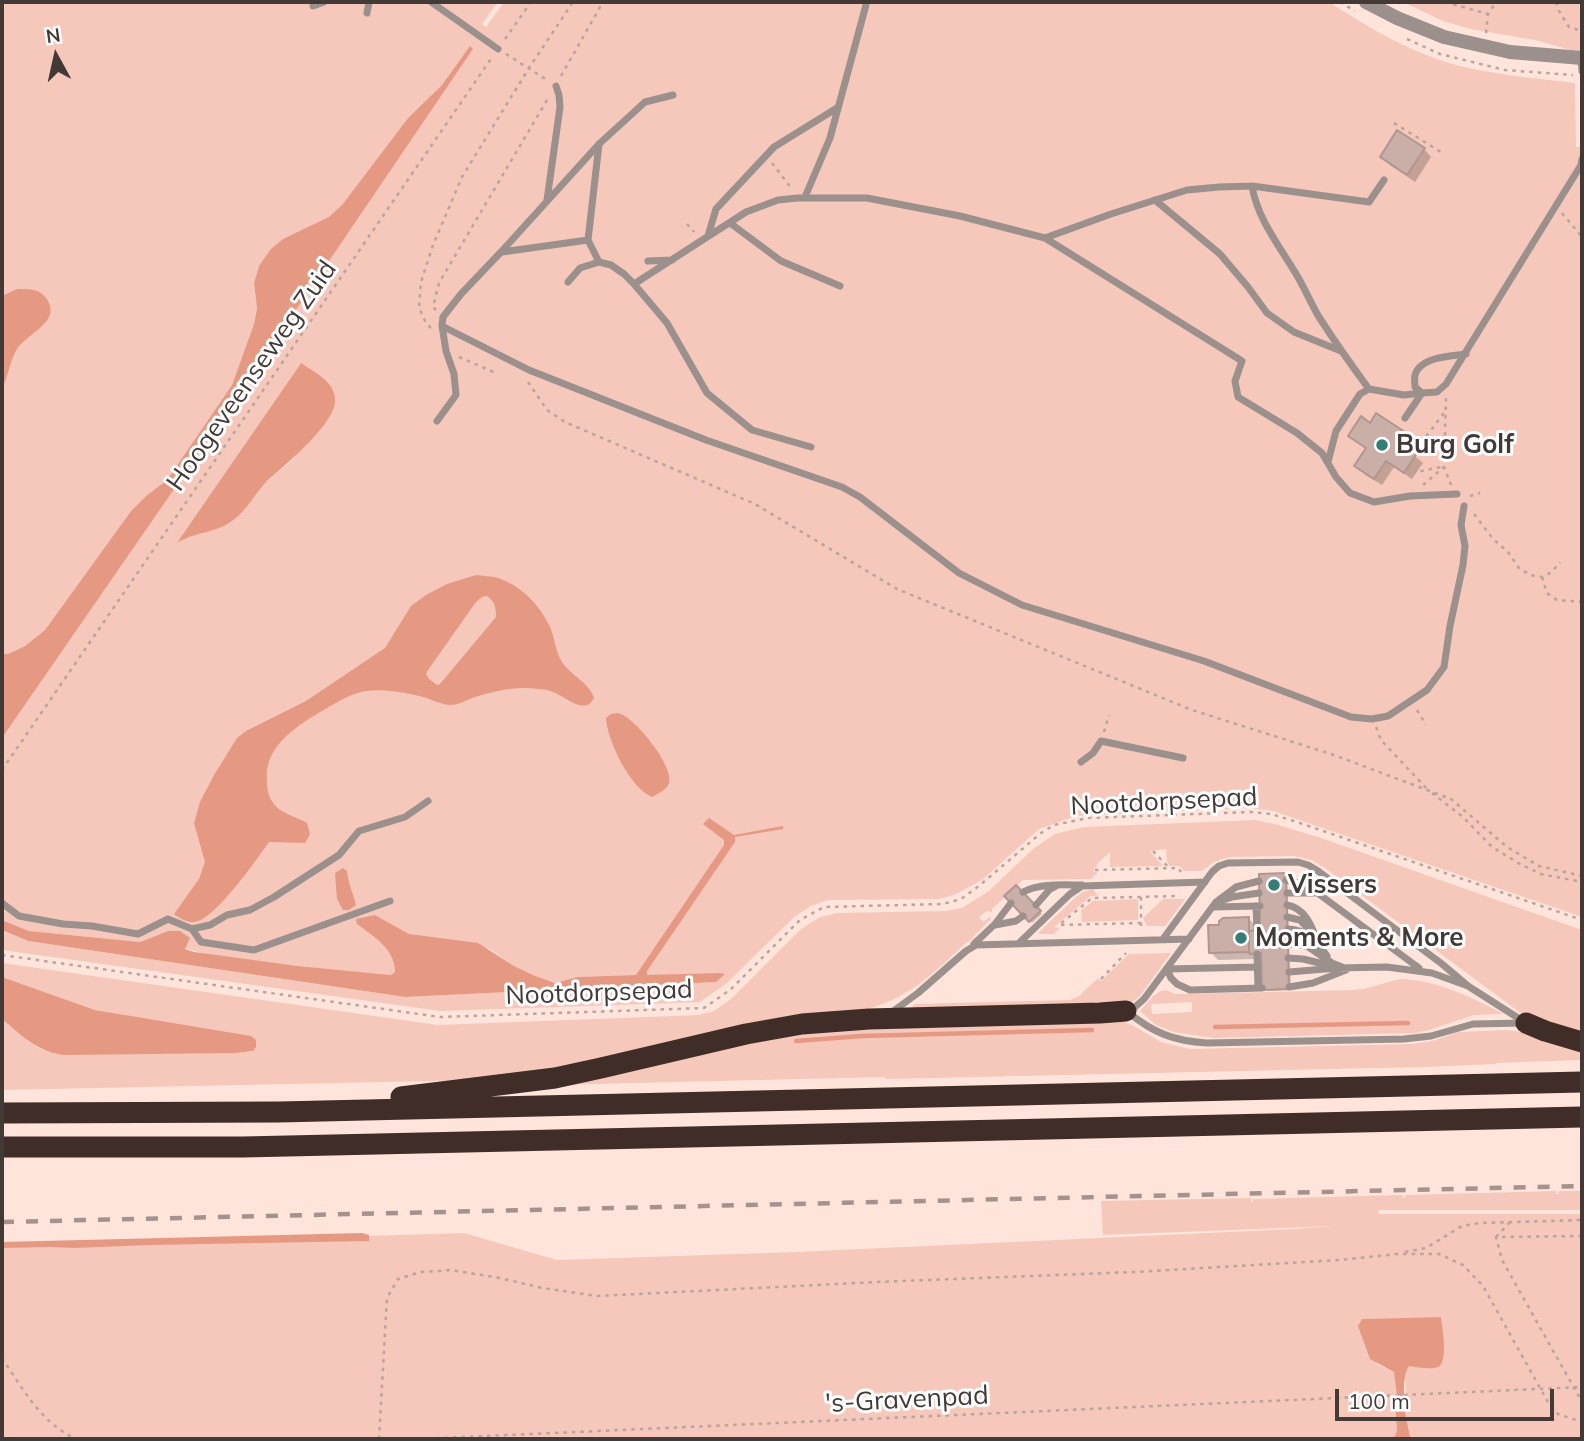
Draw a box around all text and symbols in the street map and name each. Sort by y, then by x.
north arrow [21,21,91,91]
text: N [44,22,62,48]
street label: Hoogeveenseweg Zuid [161,255,343,497]
place label: Burg Golf [1396,429,1514,461]
marker: Burg Golf [1374,437,1390,453]
street label: Nootdorpsepad [1070,782,1258,822]
place label: Vissers [1288,869,1377,901]
marker: Vissers [1266,877,1282,893]
place label: Moments & More [1255,922,1464,954]
marker: Moments & More [1233,930,1249,946]
street label: Nootdorpsepad [505,974,693,1012]
scale bar [1339,1374,1558,1418]
street label: 's-Gravenpad [825,1380,989,1420]
text: 100 m [1348,1388,1410,1414]

